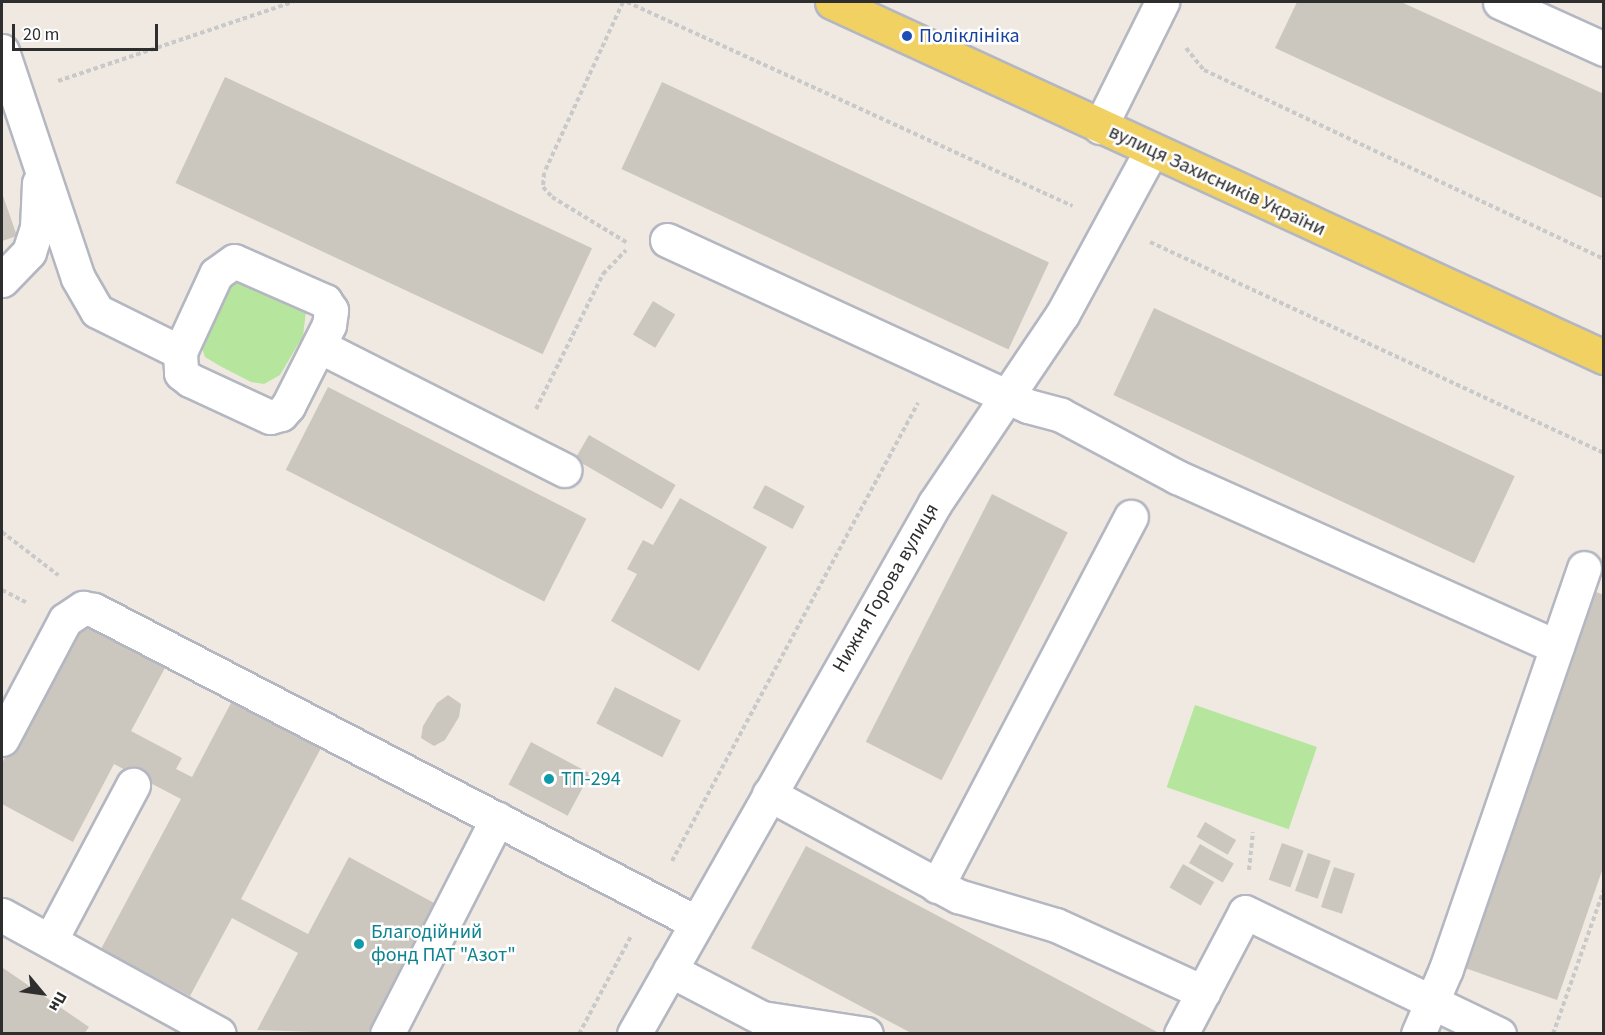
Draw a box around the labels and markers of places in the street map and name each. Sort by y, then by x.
place label: Поліклініка [919,24,1020,48]
marker: Поліклініка [900,29,914,43]
place label: ТП-294 [561,767,621,791]
marker: ТП-294 [542,772,556,786]
place label: Благодійний фонд ПАТ "Азот" [371,921,516,968]
marker: Благодійний фонд ПАТ "Азот" [352,937,366,951]

